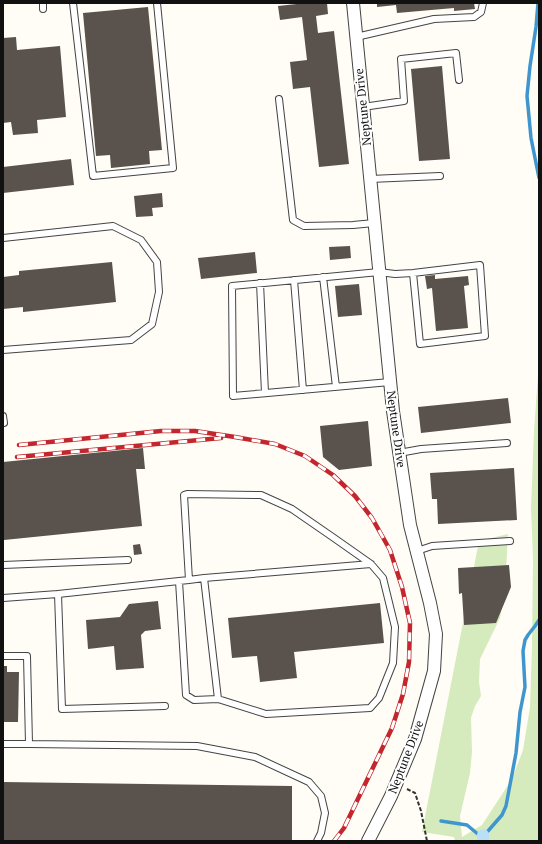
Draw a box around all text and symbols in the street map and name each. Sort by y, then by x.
street label: Neptune Drive [351,68,374,146]
street label: Neptune Drive [384,389,409,468]
street label: Neptune Drive [385,718,426,796]

